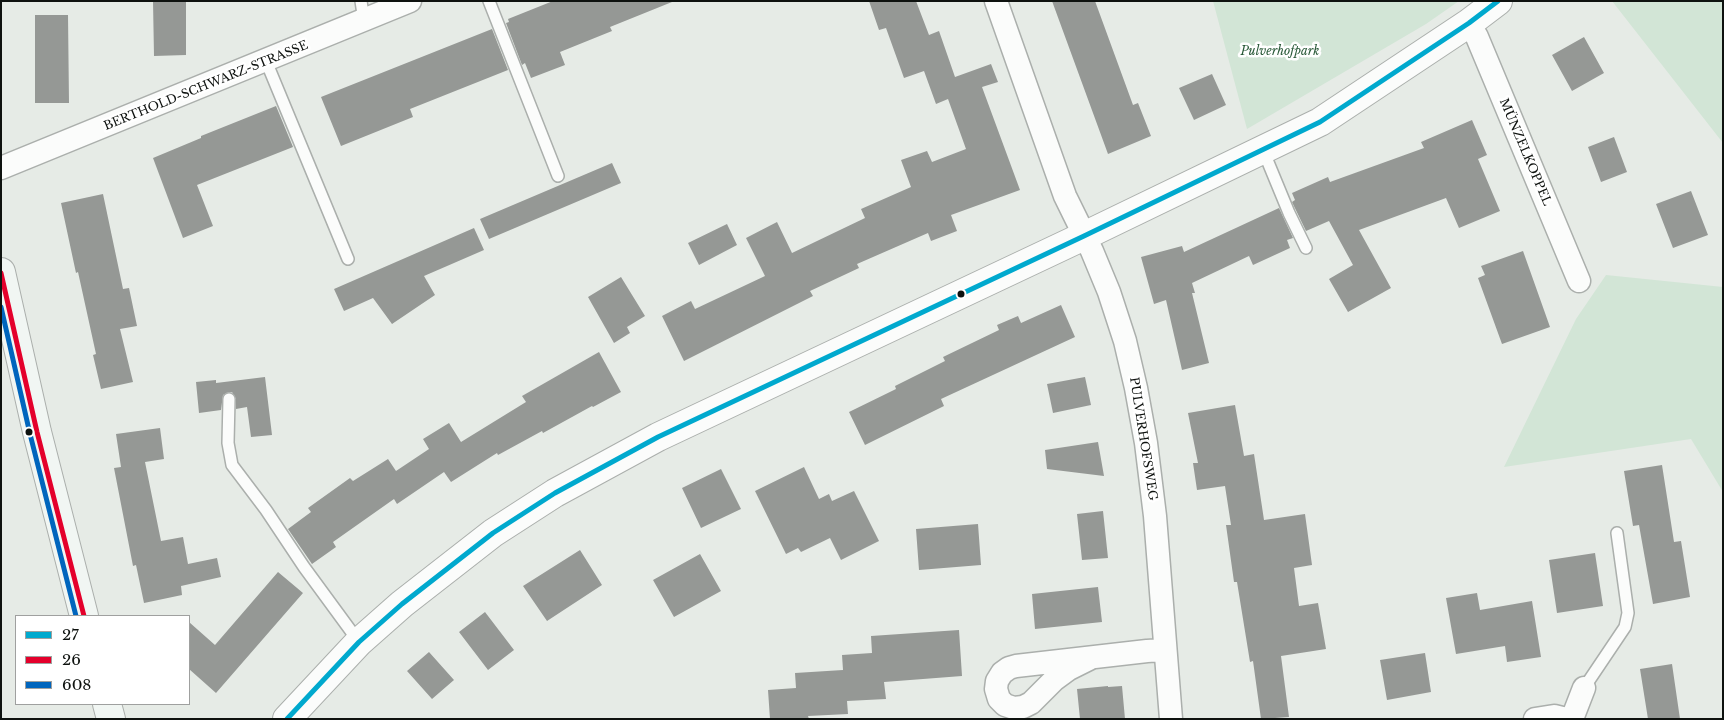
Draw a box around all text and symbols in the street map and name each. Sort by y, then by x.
street label: BERTHOLD-SCHWARZ-STRASSE [102,38,310,134]
park label: Pulverhofpark [1241,45,1319,59]
street label: MÜNZELKOPPEL [1496,96,1554,208]
unlabelled marker [956,289,966,299]
street label: PULVERHOFSWEG [1126,376,1160,502]
unlabelled marker [24,427,34,437]
legend [15,615,190,705]
text: 27 [62,625,79,644]
text: 26 [62,650,81,669]
text: 608 [62,675,91,694]

